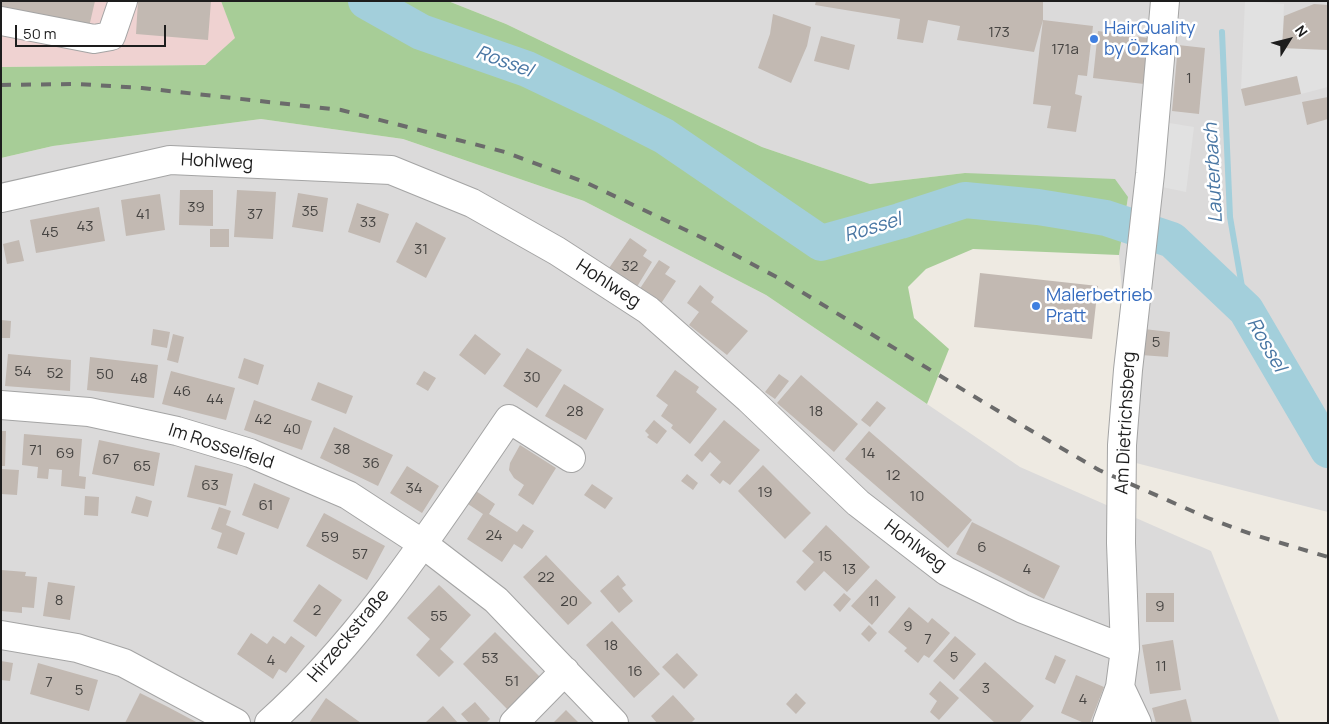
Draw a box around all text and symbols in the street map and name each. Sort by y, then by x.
scale bar [18,15,169,47]
north arrow [1264,15,1314,65]
place label: HairQuality by Özkan [1104,18,1196,60]
text: N [1291,21,1312,41]
text: 50 m [23,23,57,44]
house number: 173 [988,24,1010,42]
marker: HairQuality by Özkan [1088,33,1100,45]
water label: Rossel [473,41,535,83]
house number: 171a [1051,41,1079,59]
house number: 1 [1186,70,1192,88]
water label: Lauterbach [1200,122,1228,224]
street label: Hohlweg [180,149,254,175]
house number: 39 [187,199,205,217]
house number: 35 [302,203,318,221]
house number: 41 [136,206,150,224]
house number: 37 [247,206,263,224]
water label: Rossel [842,209,904,247]
house number: 33 [360,214,376,232]
house number: 43 [76,218,94,236]
house number: 45 [41,224,59,242]
house number: 31 [414,241,428,259]
street label: Hohlweg [572,255,644,313]
house number: 32 [622,258,638,276]
place label: Malerbetrieb Pratt [1046,285,1153,328]
marker: Malerbetrieb Pratt [1030,300,1042,312]
water label: Rossel [1241,314,1291,376]
house number: 5 [1152,334,1160,352]
street label: Am Dietrichsberg [1111,351,1141,495]
house number: 54 [14,363,32,381]
house number: 52 [47,365,63,383]
house number: 50 [96,366,114,384]
house number: 30 [523,369,541,387]
house number: 48 [130,370,148,388]
house number: 46 [173,383,191,401]
house number: 44 [206,391,224,409]
house number: 28 [566,403,584,421]
house number: 18 [809,403,823,421]
house number: 42 [254,411,272,429]
street label: Im Rosselfeld [165,420,277,474]
house number: 40 [283,421,301,439]
house number: 38 [333,441,351,459]
house number: 71 [29,442,43,460]
house number: 69 [56,445,74,463]
house number: 14 [861,445,875,463]
house number: 67 [103,451,119,469]
house number: 36 [362,455,380,473]
house number: 65 [133,458,151,476]
house number: 12 [886,467,900,485]
house number: 63 [201,477,219,495]
house number: 34 [405,480,423,498]
house number: 19 [757,484,773,502]
house number: 10 [910,488,924,506]
house number: 61 [259,497,273,515]
street label: Hohlweg [880,516,950,576]
house number: 24 [485,527,503,545]
house number: 59 [321,529,339,547]
house number: 6 [977,539,987,557]
house number: 57 [352,546,368,564]
house number: 15 [818,548,832,566]
house number: 13 [842,561,856,579]
house number: 4 [1023,561,1031,579]
house number: 22 [537,569,555,587]
street label: Hirzeckstraße [304,585,394,687]
house number: 8 [55,592,63,610]
house number: 20 [560,593,578,611]
house number: 11 [868,593,880,611]
house number: 9 [1155,598,1165,616]
house number: 2 [313,602,321,620]
house number: 55 [430,608,448,626]
house number: 9 [903,618,913,636]
house number: 7 [924,631,932,649]
house number: 18 [604,637,618,655]
house number: 5 [950,649,958,667]
house number: 53 [482,650,498,668]
house number: 4 [267,652,275,670]
house number: 11 [1155,658,1167,676]
house number: 16 [627,663,643,681]
house number: 51 [505,673,519,691]
house number: 7 [45,674,53,692]
house number: 3 [982,680,990,698]
house number: 5 [75,682,83,700]
house number: 4 [1079,691,1087,709]

